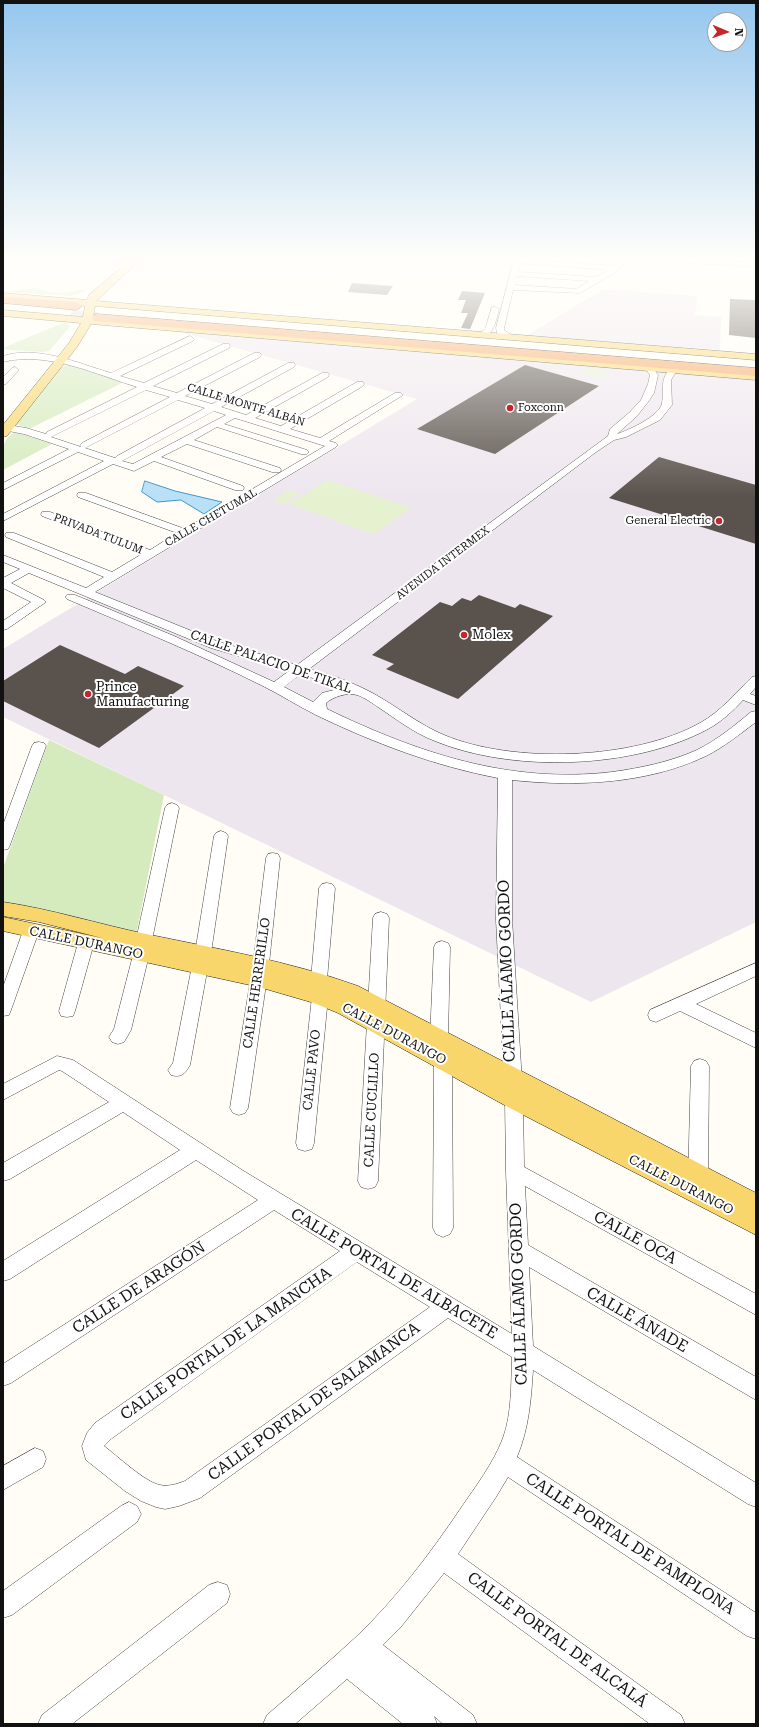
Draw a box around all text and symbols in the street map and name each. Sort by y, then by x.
north arrow [707,12,747,52]
text: N [732,28,745,37]
street label: CALLE MONTE ALBÁN [185,381,307,429]
place label: Foxconn [518,401,564,415]
marker: Foxconn [505,403,515,413]
street label: CALLE CHETUMAL [163,486,259,550]
street label: PRIVADA TULUM [52,511,144,557]
place label: General Electric [626,514,711,528]
marker: General Electric [714,516,724,526]
street label: AVENIDA INTERMEX [393,523,493,603]
street label: CALLE PALACIO DE TIKAL [188,627,354,697]
place label: Molex [472,627,511,643]
marker: Molex [459,630,469,640]
place label: Prince Manufacturing [96,679,189,710]
marker: Prince Manufacturing [83,689,93,699]
street label: CALLE ÁLAMO GORDO [494,879,520,1063]
street label: CALLE HERRERILLO [240,917,274,1049]
street label: CALLE DURANGO [28,923,144,963]
street label: CALLE DURANGO [339,1000,449,1068]
street label: CALLE PAVO [300,1029,324,1111]
street label: CALLE CUCLILLO [361,1052,383,1168]
street label: CALLE DURANGO [626,1152,736,1218]
street label: CALLE ÁLAMO GORDO [506,1202,532,1386]
street label: CALLE PORTAL DE ALBACETE [287,1204,501,1344]
street label: CALLE OCA [590,1207,680,1269]
street label: CALLE DE ARAGÓN [69,1238,209,1338]
street label: CALLE PORTAL DE LA MANCHA [117,1263,335,1425]
street label: CALLE ÁNADE [583,1283,691,1357]
street label: CALLE PORTAL DE SALAMANCA [204,1319,424,1485]
street label: CALLE PORTAL DE PAMPLONA [522,1469,738,1619]
street label: CALLE PORTAL DE ALCALÁ [463,1568,651,1712]

